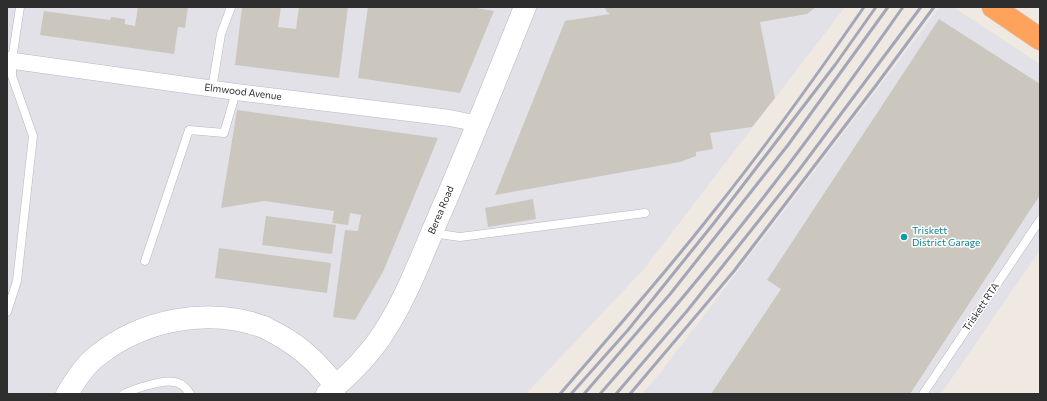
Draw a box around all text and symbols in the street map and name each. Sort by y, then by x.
street label: Elmwood Avenue [204,81,282,103]
street label: Berea Road [425,184,457,236]
place label: Triskett District Garage [912,225,980,248]
marker: Triskett District Garage [899,232,909,242]
street label: Triskett RTA [960,280,1002,334]

